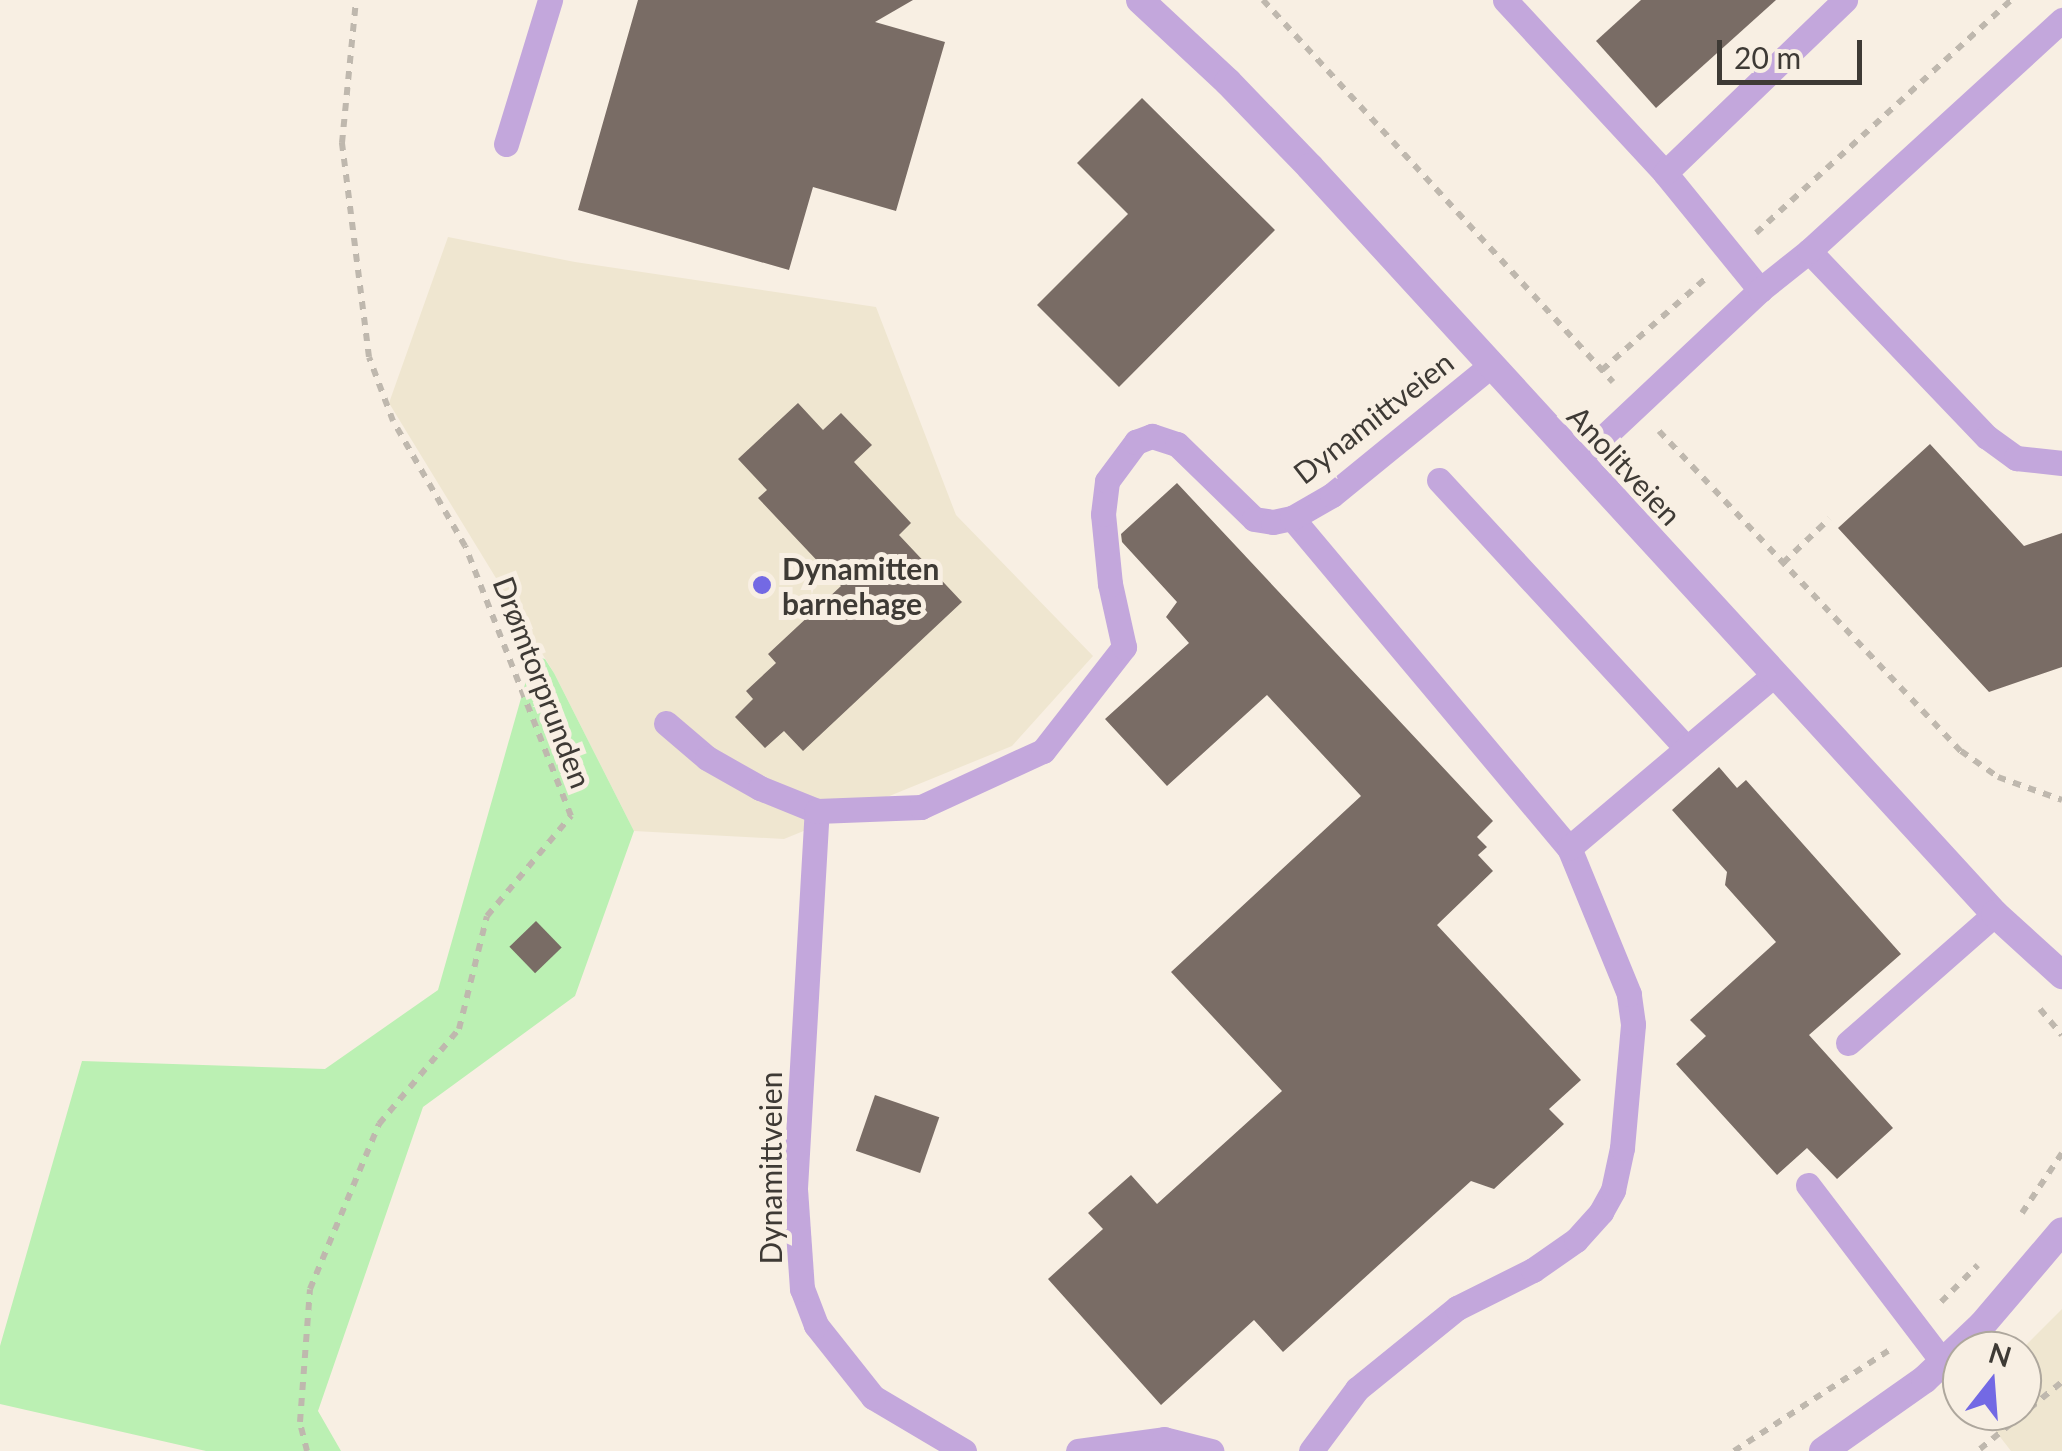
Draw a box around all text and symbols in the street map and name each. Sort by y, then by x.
scale bar [1722,20,1867,82]
text: 20 m [1734,39,1801,75]
street label: Dynamittveien [1286,343,1460,491]
street label: Anolitveien [1561,398,1689,532]
place label: Dynamitten barnehage [782,550,939,620]
street label: Drømtorprunden [486,571,600,793]
marker: Dynamitten barnehage [751,574,773,596]
street label: Dynamittveien [752,1072,788,1264]
north arrow [1942,1331,2042,1431]
text: N [1985,1335,2015,1374]

